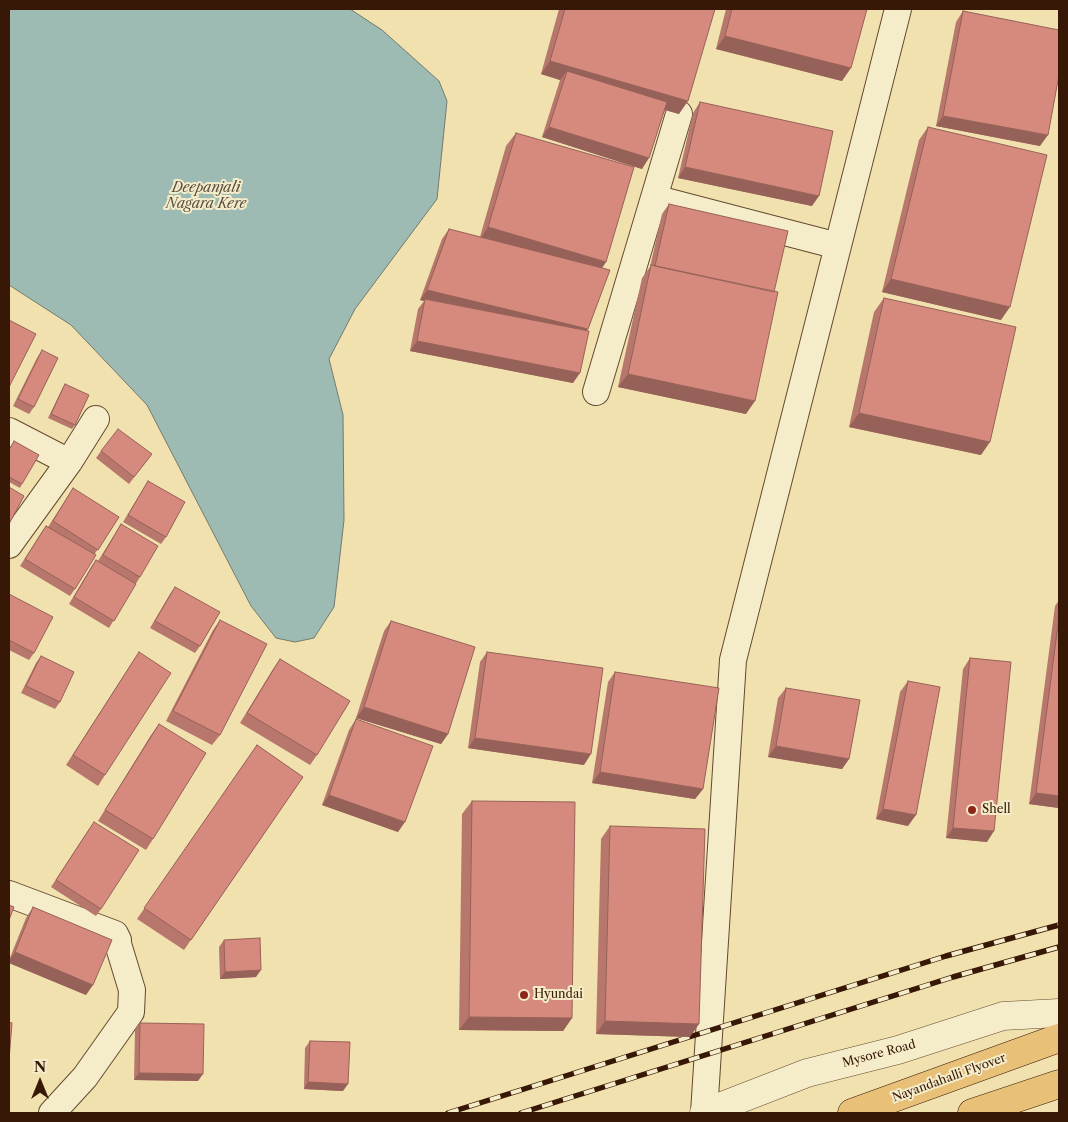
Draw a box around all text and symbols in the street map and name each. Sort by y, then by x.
water label: Deepanjali Nagara Kere [166,180,246,212]
place label: Shell [982,803,1011,817]
marker: Shell [966,804,978,816]
place label: Hyundai [534,988,583,1002]
marker: Hyundai [518,989,530,1001]
street label: Mysore Road [841,1037,917,1071]
street label: Nayandahalli Flyover [890,1051,1008,1105]
north arrow [15,1057,65,1107]
text: N [34,1058,46,1076]

